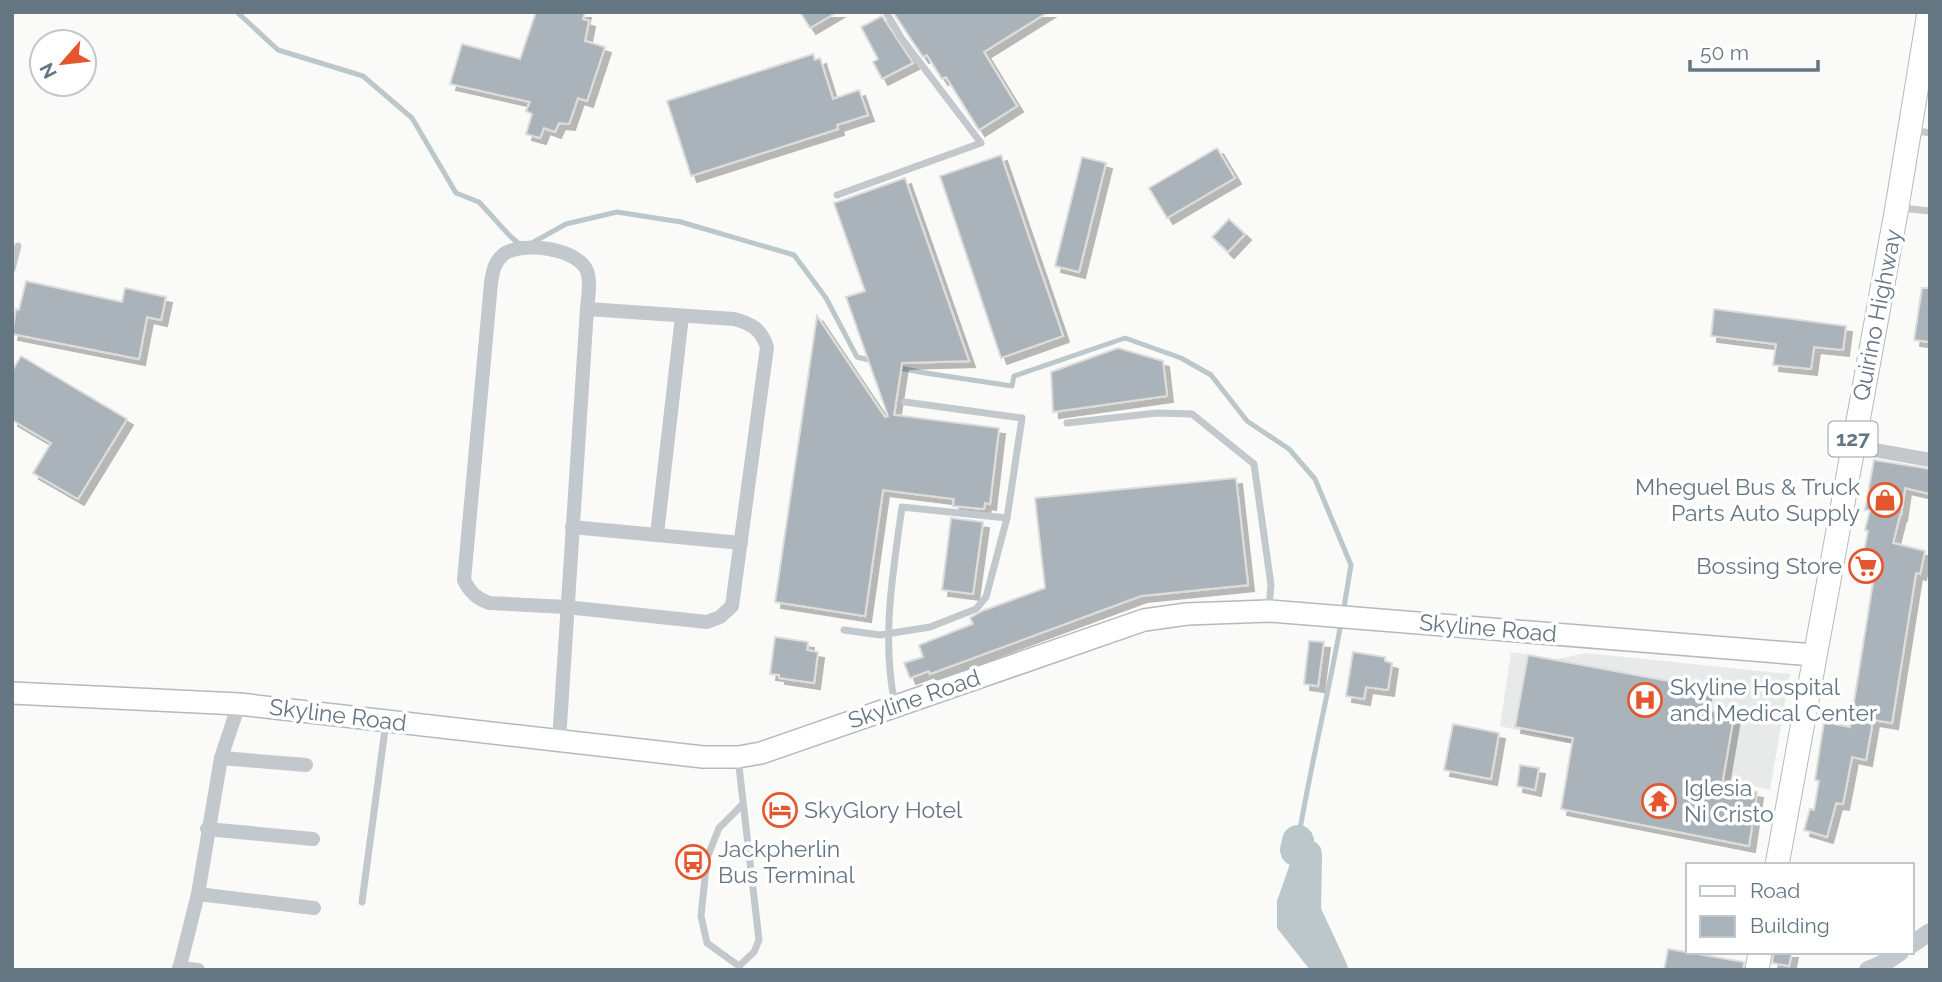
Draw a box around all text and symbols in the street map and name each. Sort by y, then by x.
north arrow [28,28,98,98]
scale bar [1690,28,1818,72]
text: 50 m [1700,40,1749,65]
text: N [35,59,61,83]
street label: Quirino Highway [1847,227,1906,403]
road number: 127 [1828,422,1878,457]
place label: Mheguel Bus & Truck Parts Auto Supply [1635,473,1860,526]
shop icon: Mheguel Bus & Truck Parts Auto Supply [1866,481,1904,519]
supermarket icon: Bossing Store [1847,547,1885,585]
place label: Bossing Store [1696,552,1842,579]
street label: Skyline Road [1418,608,1558,647]
street label: Skyline Road [844,663,983,734]
place label: Skyline Hospital and Medical Center [1670,673,1877,726]
hospital icon: Skyline Hospital and Medical Center [1626,681,1664,719]
street label: Skyline Road [268,693,408,736]
place label: Iglesia Ni Cristo [1684,774,1774,827]
temple icon: Iglesia Ni Cristo [1640,782,1678,820]
hotel icon: SkyGlory Hotel [761,791,799,829]
place label: SkyGlory Hotel [804,796,963,823]
place label: Jackpherlin Bus Terminal [718,835,855,888]
bus stop icon: Jackpherlin Bus Terminal [674,843,712,881]
legend [1686,863,1914,954]
text: Road [1750,878,1800,903]
text: Building [1750,913,1830,938]

